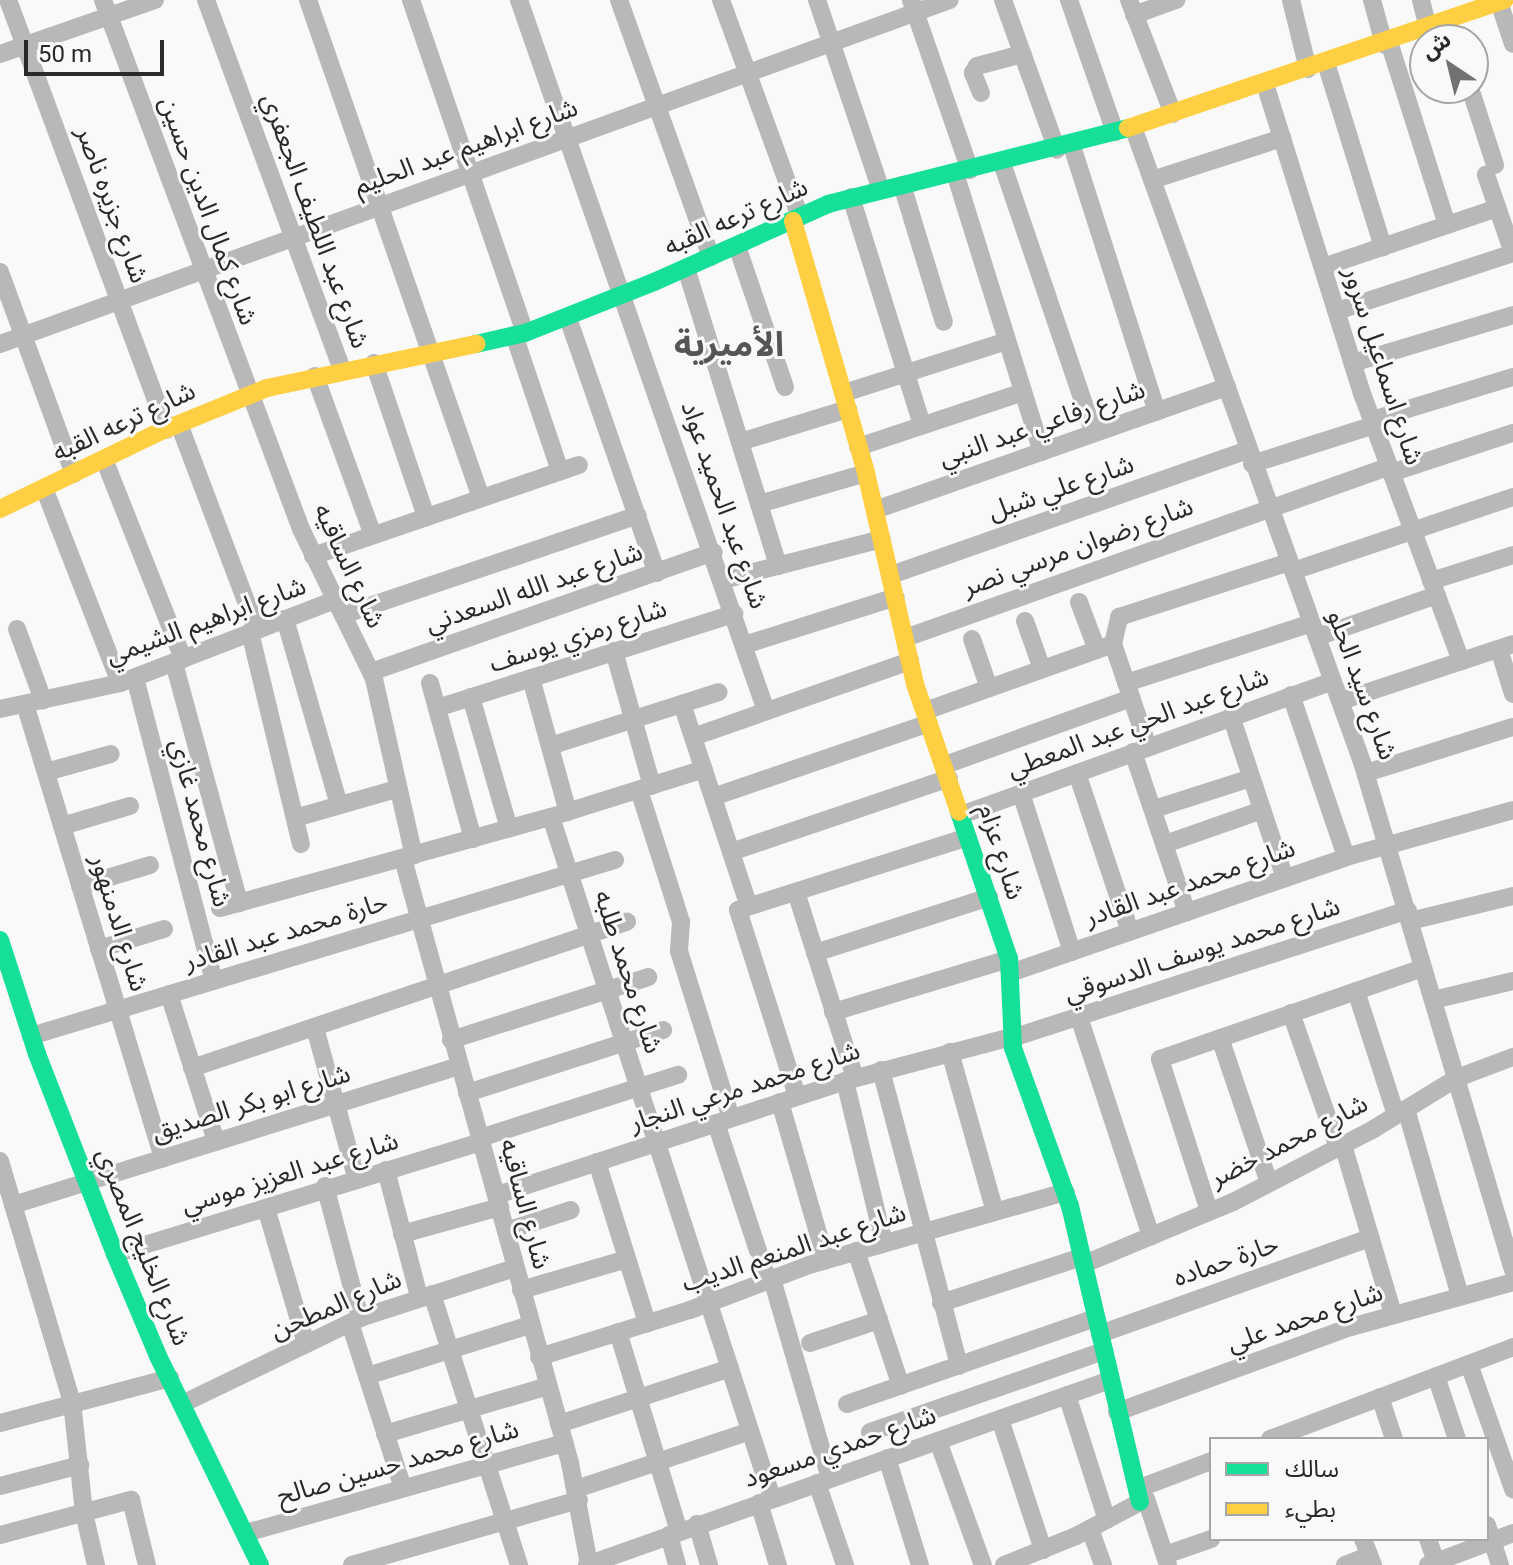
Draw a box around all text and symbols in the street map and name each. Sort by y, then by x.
scale bar [28,24,168,74]
north arrow [1409,24,1489,104]
text: ش [1417,27,1456,64]
text: 50 m [38,40,92,68]
street label: شارع عبد اللطيف الجعفري [254,89,376,353]
street label: شارع كمال الدين حسين [152,92,264,330]
street label: شارع ابراهيم عبد الحليم [350,92,582,202]
street label: شارع جزيره ناصر [69,122,155,288]
street label: شارع ترعه القبه [659,171,813,263]
street label: شارع اسماعيل سرور [1336,263,1430,469]
district label: الأميرية [674,325,784,365]
street label: شارع رفاعي عبد النبي [935,374,1149,474]
street label: شارع ترعه القبه [48,375,200,469]
street label: شارع عبد الحميد عواد [674,397,774,613]
street label: شارع علي شبل [984,449,1138,527]
street label: شارع رضوان مرسي نصر [958,491,1198,603]
street label: شارع الساقيه [307,499,391,633]
street label: شارع عبد الله السعدني [421,536,647,640]
street label: شارع ابراهيم الشيمي [102,570,310,672]
street label: شارع رمزي يوسف [485,593,671,679]
street label: شارع سيد الحلو [1320,606,1404,764]
street label: شارع عبد الحي عبد المعطي [1003,661,1273,785]
street label: شارع محمد غازي [163,736,237,910]
street label: شارع عزام [971,800,1031,904]
street label: شارع محمد عبد القادر [1081,832,1299,934]
street label: شارع الدمنهور [83,851,155,995]
street label: حارة محمد عبد القادر [180,886,392,978]
street label: شارع محمد طلبه [587,887,669,1057]
street label: شارع محمد يوسف الدسوقي [1060,891,1344,1009]
street label: شارع محمد مرعي النجار [626,1035,864,1139]
street label: شارع ابو بكر الصديق [148,1058,354,1148]
street label: شارع محمد خضر [1205,1088,1373,1194]
street label: شارع عبد العزيز موسي [178,1125,402,1221]
street label: شارع الساقيه [493,1135,557,1273]
street label: شارع الخليج المصري [89,1144,197,1350]
street label: شارع عبد المنعم الديب [678,1197,910,1299]
street label: حارة حماده [1169,1228,1283,1294]
street label: شارع المطحن [266,1263,406,1347]
street label: شارع محمد علي [1223,1277,1387,1359]
street label: شارع حمدي مسعود [740,1399,940,1495]
street label: شارع محمد حسين صالح [274,1414,522,1512]
legend [1209,1437,1489,1541]
text: سالك [1285,1455,1339,1483]
text: بطيء [1285,1495,1336,1523]

